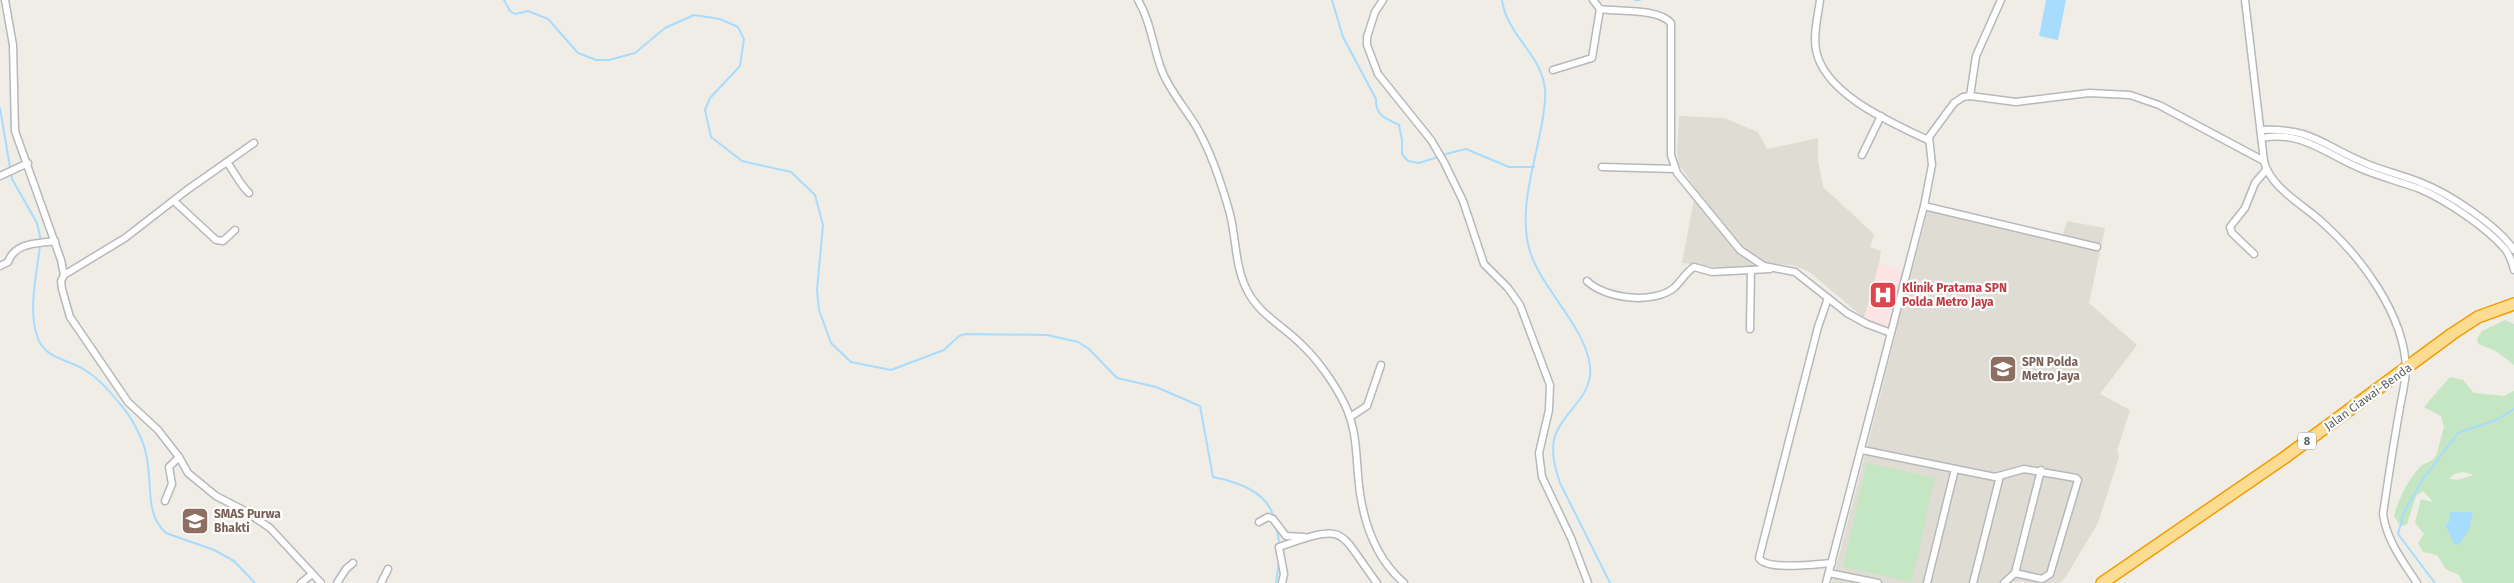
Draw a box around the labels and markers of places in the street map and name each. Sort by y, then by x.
hospital icon: Klinik Pratama SPN Polda Metro Jaya [1868,280,1898,310]
place label: Klinik Pratama SPN Polda Metro Jaya [1902,281,2007,309]
school or university icon: SPN Polda Metro Jaya [1988,354,2018,384]
place label: SPN Polda Metro Jaya [2022,355,2080,383]
school or university icon: SMAS Purwa Bhakti [180,506,210,536]
place label: SMAS Purwa Bhakti [214,507,281,535]

